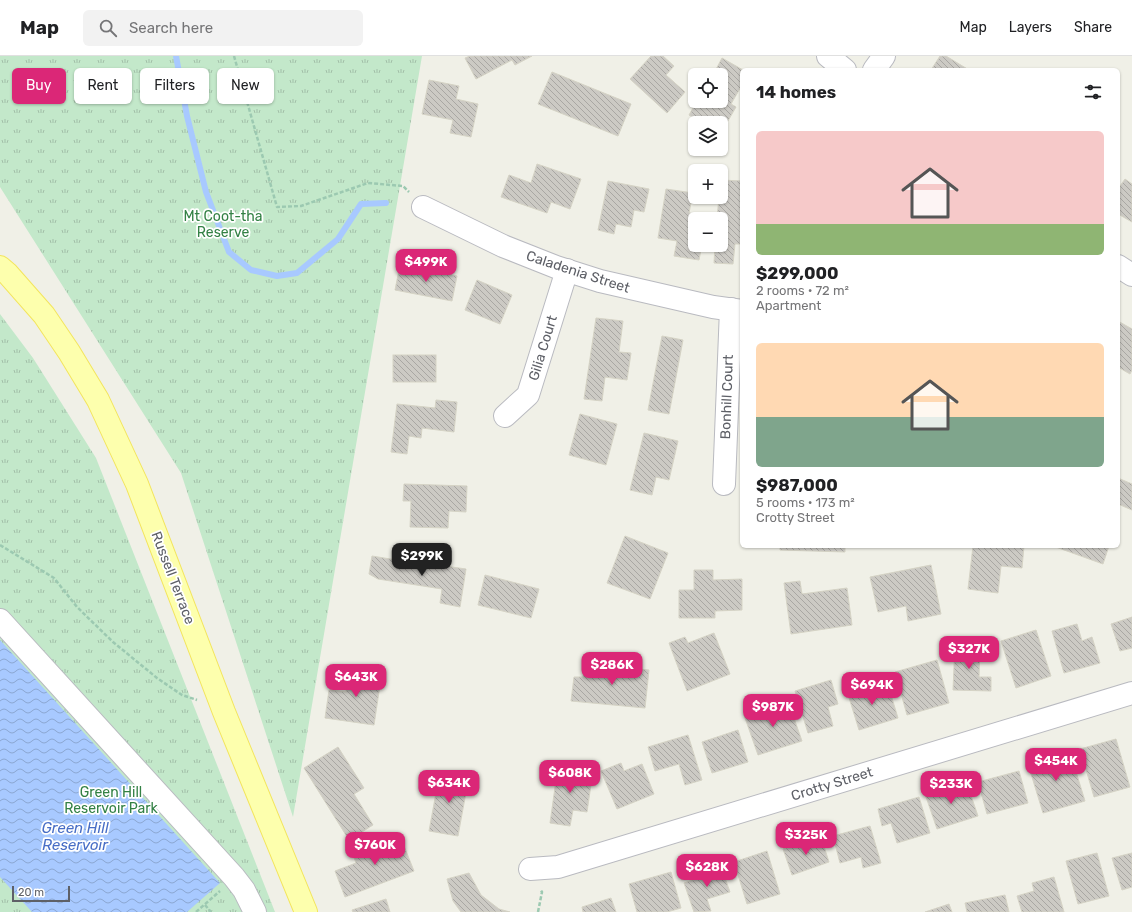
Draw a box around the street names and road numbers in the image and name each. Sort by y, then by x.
street label: Caladenia Street [524,247,632,297]
street label: Gilia Court [525,313,561,383]
street label: Bonhill Court [717,354,737,440]
street label: Russell Terrace [147,529,199,627]
street label: Crotty Street [789,763,875,805]

